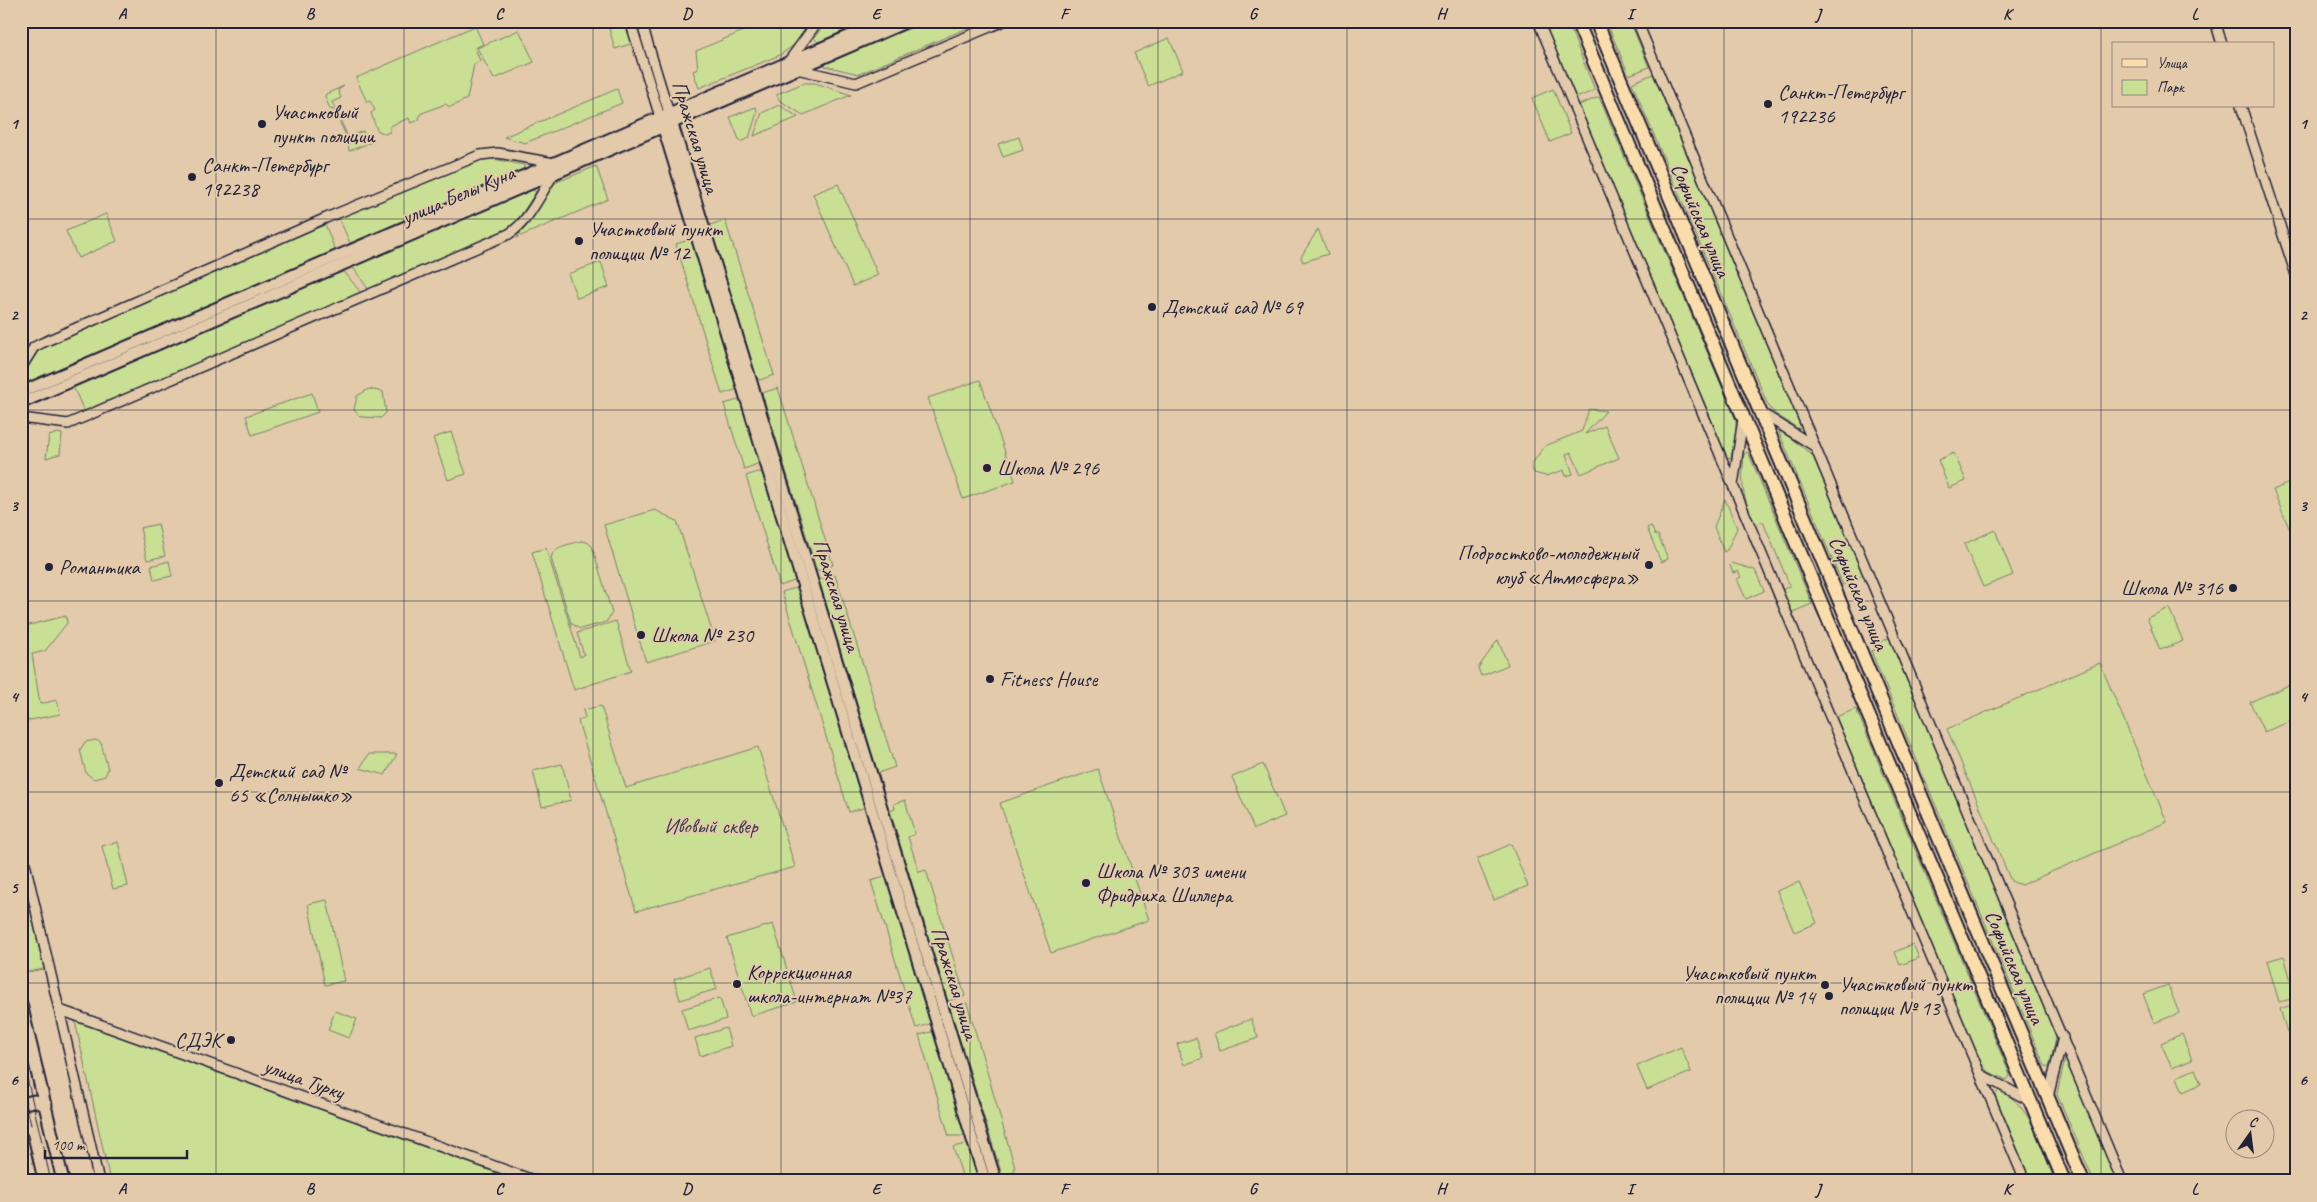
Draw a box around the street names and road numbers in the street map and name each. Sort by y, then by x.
street label: Пражская улица [667,78,726,199]
street label: улица Белы Куна [396,159,520,231]
street label: Софийская улица [1665,159,1737,282]
street label: Софийская улица [1823,532,1895,655]
street label: Пражская улица [808,536,867,657]
street label: Софийская улица [1979,906,2051,1029]
street label: Пражская улица [926,924,985,1045]
street label: улица Турку [259,1052,349,1106]

